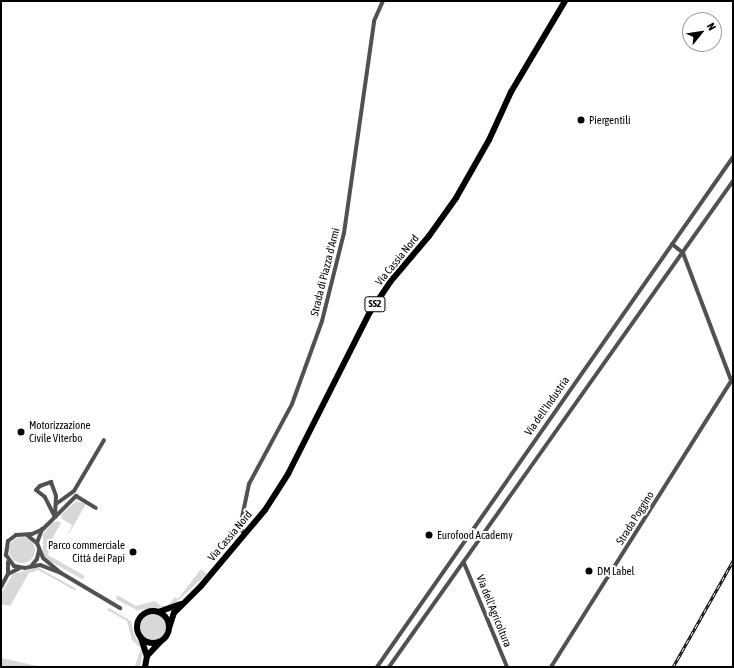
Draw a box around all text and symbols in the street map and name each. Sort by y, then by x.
north arrow [682,12,722,52]
text: N [705,21,718,32]
place label: Piergentili [589,113,631,127]
marker: Piergentili [576,115,586,125]
street label: Strada di Piazza d'Armi [308,227,342,317]
street label: Via Cassia Nord [372,232,422,288]
road number: SS2 [364,296,386,312]
street label: Via dell'Industria [522,374,572,438]
place label: Motorizzazione Civile Viterbo [29,419,91,445]
marker: Motorizzazione Civile Viterbo [16,427,26,437]
street label: Strada Poggino [613,489,657,547]
street label: Via Cassia Nord [205,508,255,564]
place label: Eurofood Academy [437,528,513,542]
marker: Eurofood Academy [424,530,434,540]
place label: Parco commerciale Città dei Papi [48,539,125,565]
marker: Parco commerciale Città dei Papi [128,547,138,557]
place label: DM Label [597,564,635,578]
marker: DM Label [584,566,594,576]
street label: Via dell'Agricoltura [473,573,515,649]

